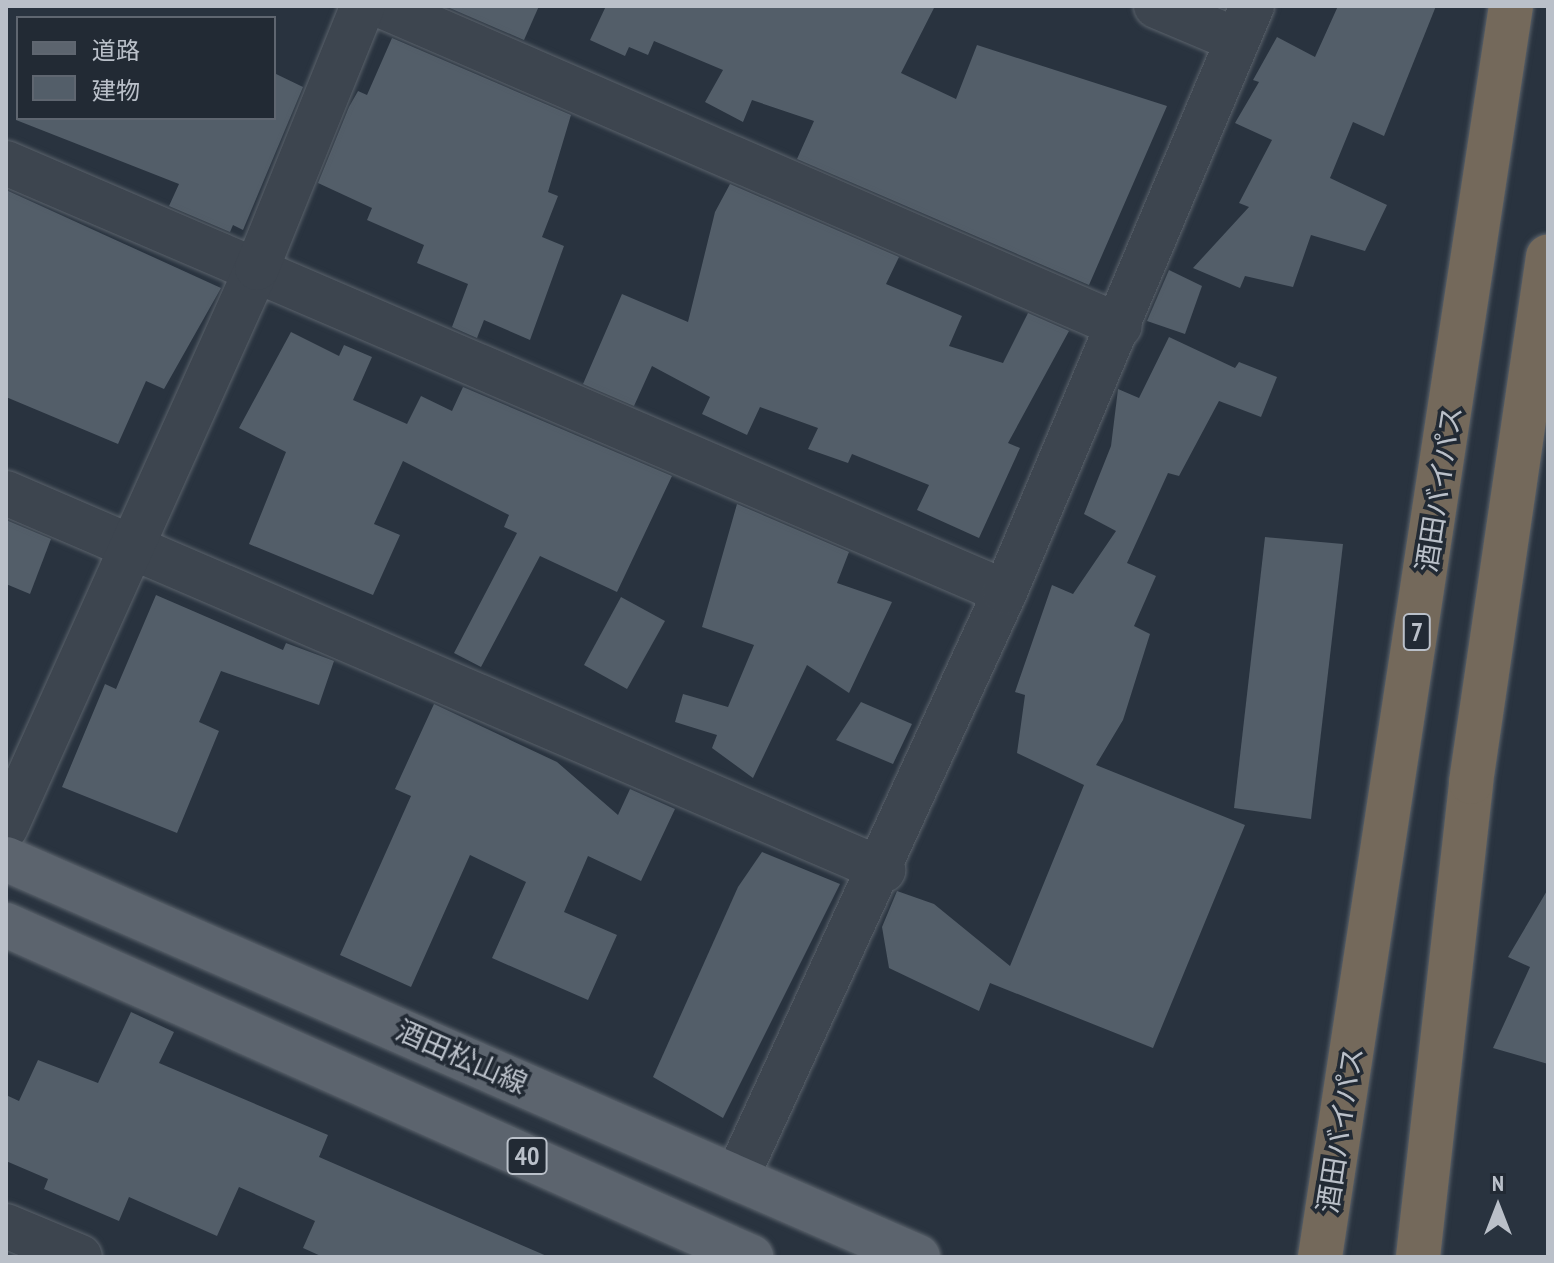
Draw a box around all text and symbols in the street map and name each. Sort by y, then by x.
legend [16,16,276,120]
text: 道路 [92,35,140,66]
text: 建物 [92,75,140,106]
street label: 酒田バイパス [1409,403,1469,575]
road number: 7 [1401,610,1433,654]
street label: 酒田松山線 [391,1013,533,1101]
street label: 酒田バイパス [1310,1044,1370,1216]
road number: 40 [505,1134,549,1178]
north arrow [1458,1167,1538,1247]
text: N [1492,1169,1504,1197]

